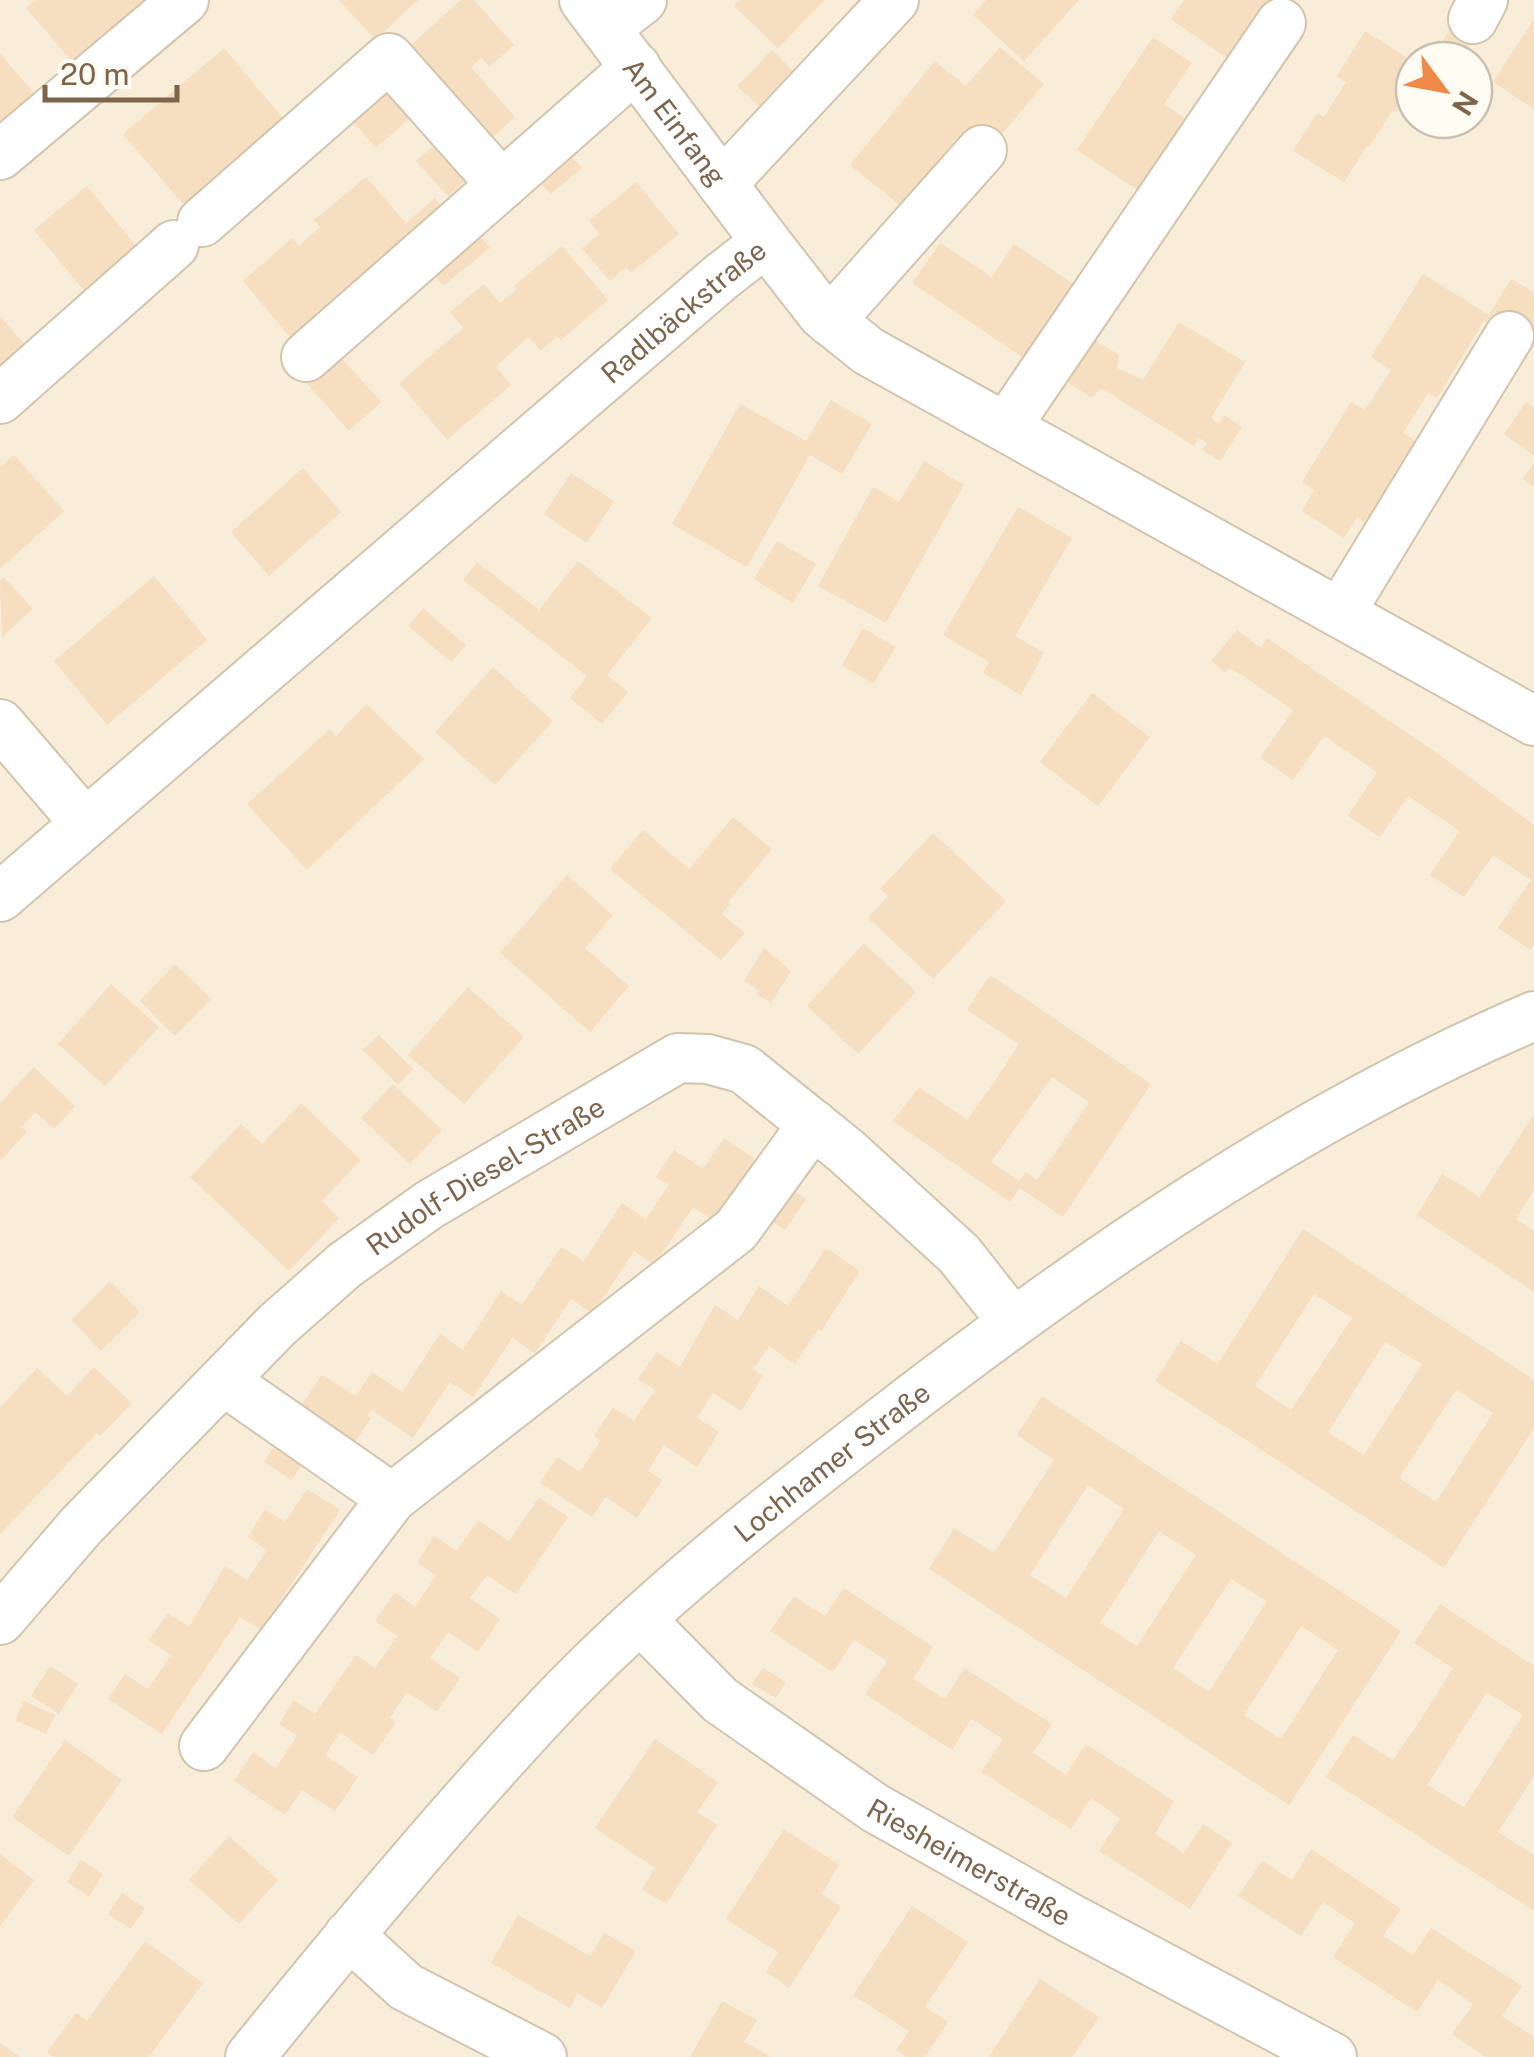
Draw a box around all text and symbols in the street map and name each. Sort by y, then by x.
scale bar [45,40,178,102]
north arrow [1394,40,1494,140]
street label: Am Einfang [617,51,734,192]
text: 20 m [60,56,129,92]
text: N [1446,85,1485,122]
street label: Radlbäckstraße [594,232,772,390]
street label: Rudolf-Diesel-Straße [359,1089,610,1261]
street label: Lochhamer Straße [727,1375,936,1548]
street label: Riesheimerstraße [862,1791,1077,1932]

